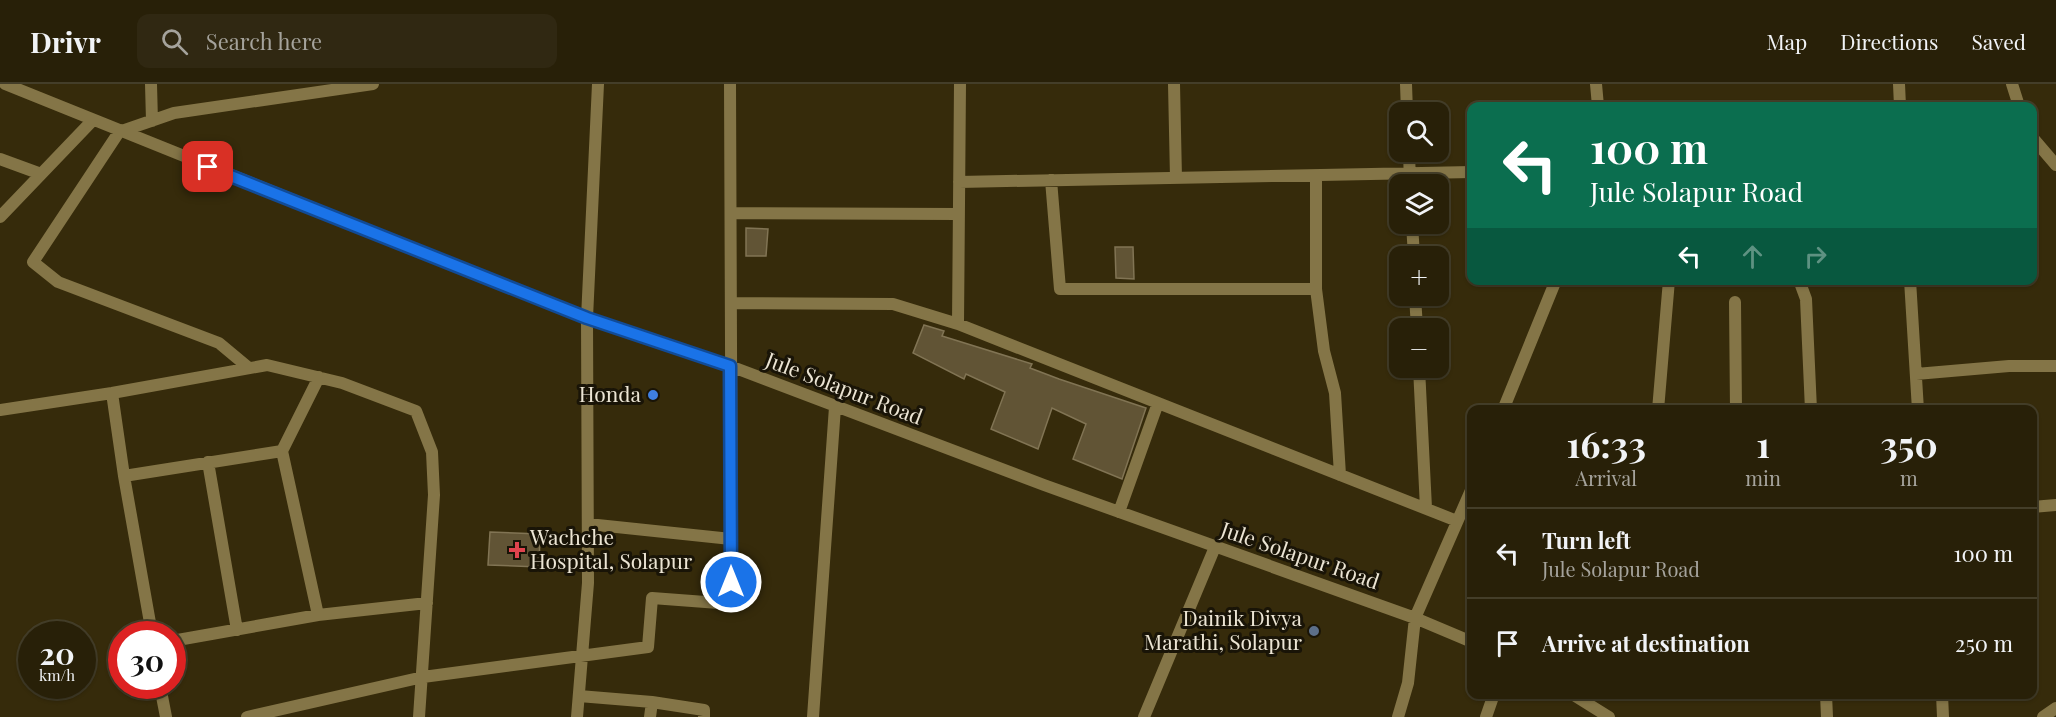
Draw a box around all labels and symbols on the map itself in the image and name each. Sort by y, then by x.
pin [182,141,233,192]
street label: Jule Solapur Road [761,344,927,430]
place label: Honda [579,379,642,407]
marker: Honda [646,388,660,402]
street label: Jule Solapur Road [1217,514,1384,594]
place label: Wachche Hospital, Solapur [529,522,693,574]
marker: Wachche Hospital, Solapur [508,541,526,559]
position arrow [699,550,763,614]
place label: Dainik Divya Marathi, Solapur [1144,603,1303,655]
speed limit sign: 30 [108,621,186,699]
marker: Dainik Divya Marathi, Solapur [1307,624,1321,638]

